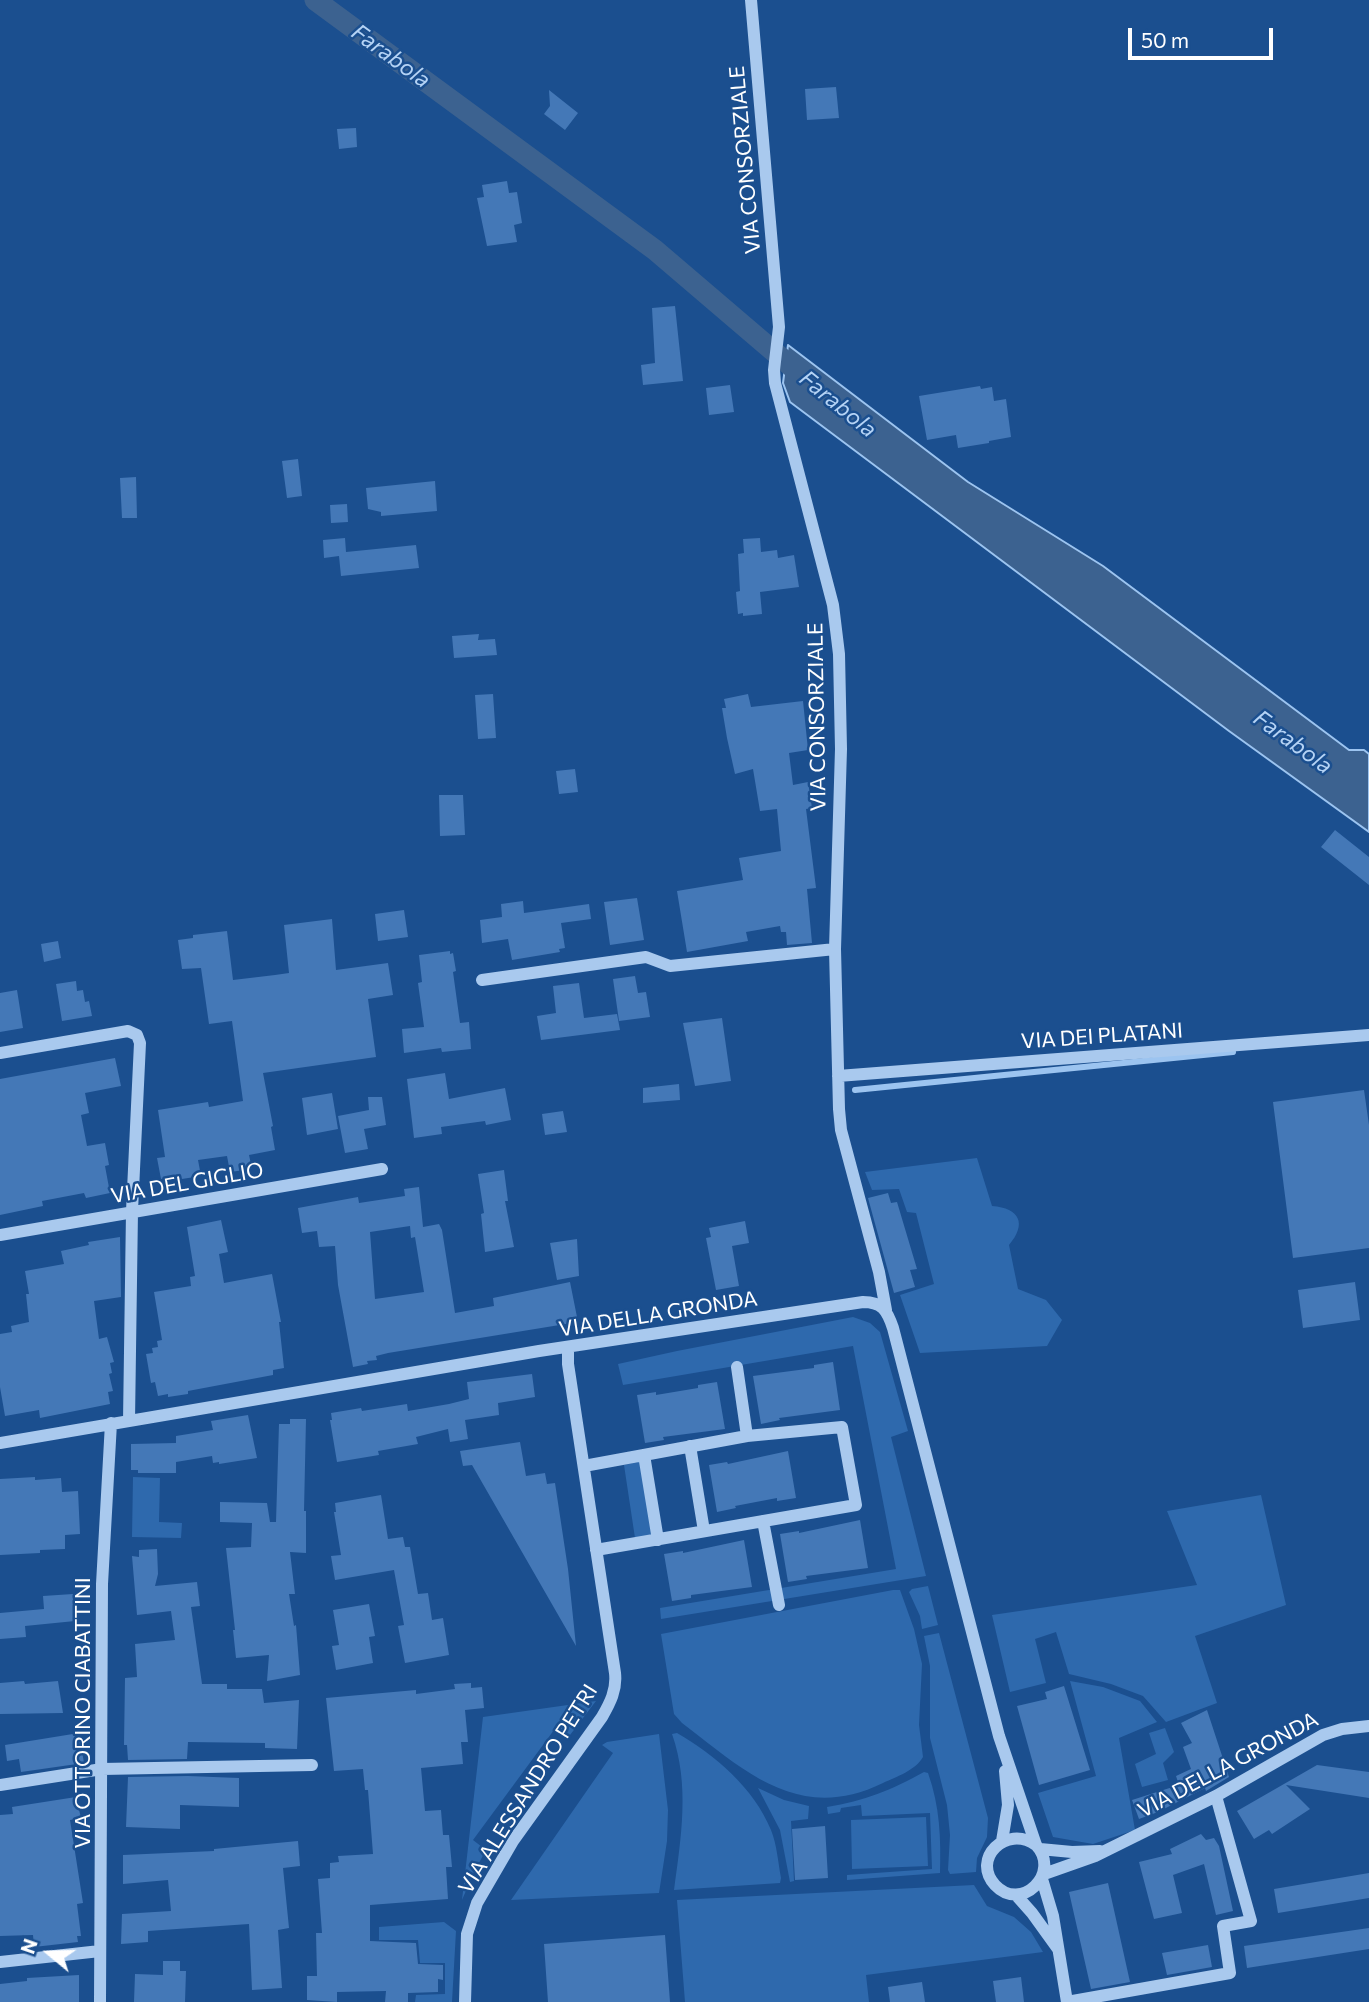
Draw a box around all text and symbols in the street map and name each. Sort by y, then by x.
scale bar [1131,14,1276,58]
water label: Farabola [346,18,436,94]
text: 50 m [1141,27,1189,52]
street label: VIA CONSORZIALE [724,65,766,255]
water label: Farabola [794,365,882,443]
street label: VIA CONSORZIALE [803,622,831,812]
water label: Farabola [1248,704,1338,780]
street label: VIA DEI PLATANI [1020,1018,1184,1054]
street label: VIA DEL GIGLIO [109,1157,265,1209]
street label: VIA DELLA GRONDA [557,1286,759,1342]
street label: VIA OTTORINO CIABATTINI [70,1577,96,1849]
street label: VIA ALESSANDRO PETRI [453,1680,603,1898]
street label: VIA DELLA GRONDA [1133,1707,1323,1823]
north arrow [14,1918,84,1988]
text: N [15,1936,42,1956]

